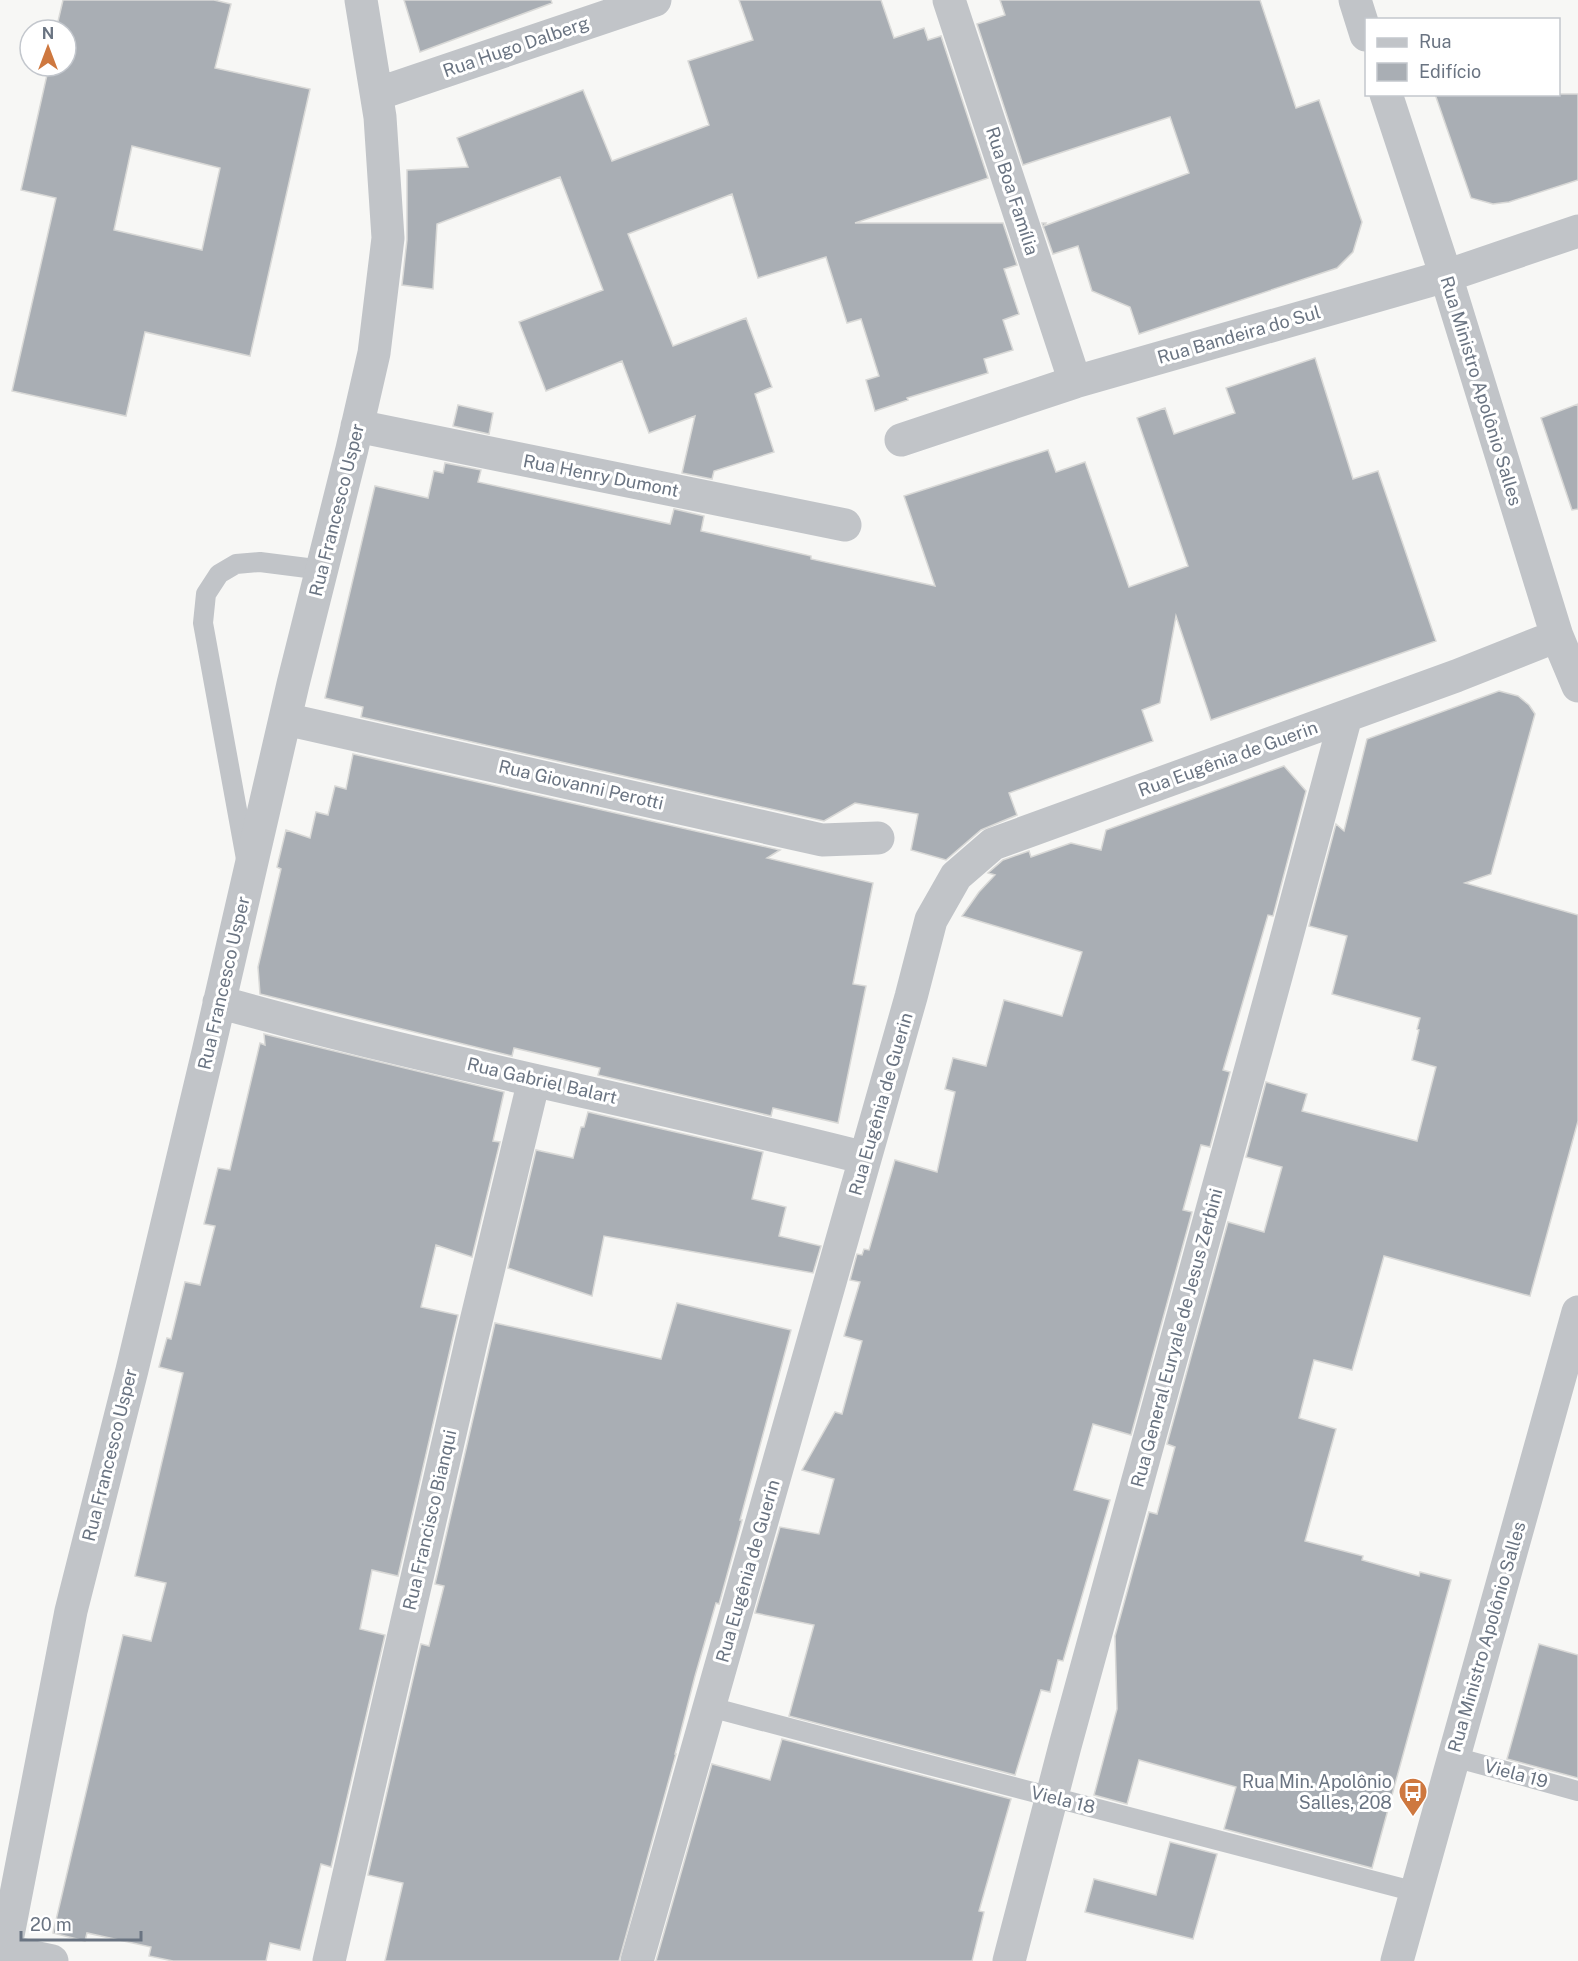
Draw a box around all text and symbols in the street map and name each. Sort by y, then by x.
street label: Rua Hugo Dalberg [440,12,592,81]
north arrow [18,18,78,78]
legend [1365,18,1560,96]
text: N [42,24,54,43]
text: Rua [1419,31,1451,52]
text: Edifício [1419,61,1481,82]
street label: Rua Boa Família [982,124,1043,258]
street label: Rua Ministro Apolônio Salles [1437,274,1526,508]
street label: Rua Bandeira do Sul [1155,301,1323,368]
street label: Rua Francesco Usper [305,421,368,598]
street label: Rua Henry Dumont [522,450,681,501]
street label: Rua Eugênia de Guerin [1135,716,1320,801]
street label: Rua Giovanni Perotti [497,755,666,814]
street label: Rua Francesco Usper [193,894,254,1072]
street label: Rua Eugênia de Guerin [844,1010,917,1198]
street label: Rua Gabriel Balart [465,1053,619,1108]
street label: Rua General Euryale de Jesus Zerbini [1126,1186,1227,1490]
street label: Rua Francesco Usper [78,1366,141,1543]
street label: Rua Francisco Bianqui [399,1428,461,1612]
street label: Rua Eugênia de Guerin [711,1477,784,1665]
street label: Rua Ministro Apolônio Salles [1443,1519,1530,1755]
street label: Viela 19 [1482,1755,1550,1792]
place label: Rua Min. Apolônio Salles, 208 [1242,1771,1392,1813]
bus stop icon: Rua Min. Apolônio Salles, 208 [1397,1776,1429,1818]
street label: Viela 18 [1029,1781,1097,1818]
scale bar [21,1904,141,1942]
text: 20 m [30,1914,72,1935]

